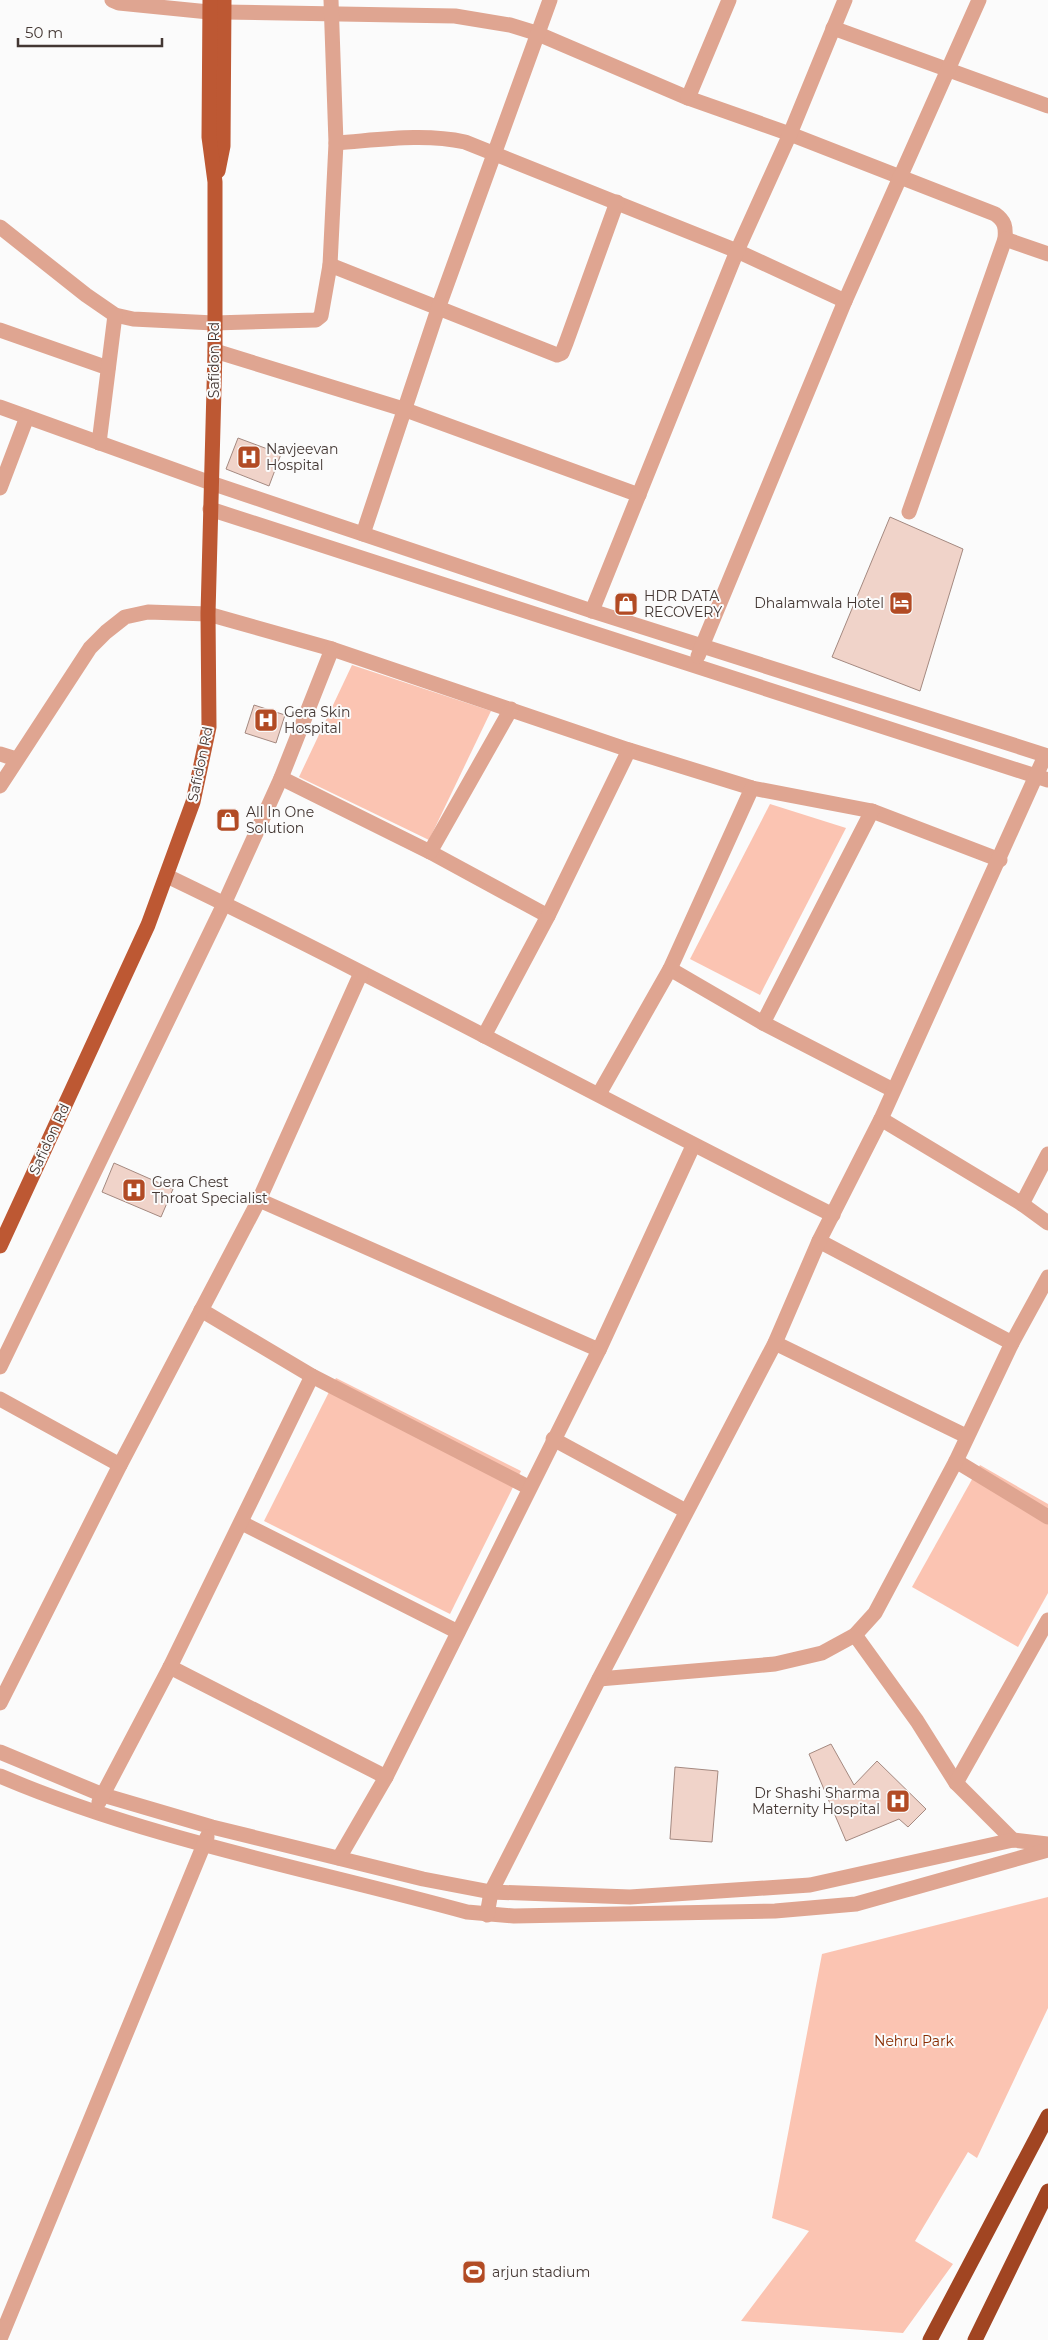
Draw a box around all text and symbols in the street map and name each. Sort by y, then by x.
scale bar [18,15,161,47]
text: 50 m [25,23,63,42]
street label: Safidon Rd [205,322,223,398]
place label: Navjeevan Hospital [266,440,338,474]
hospital icon: Navjeevan Hospital [236,444,262,470]
place label: HDR DATA RECOVERY [644,587,722,621]
hotel icon: Dhalamwala Hotel [888,590,914,616]
shop icon: HDR DATA RECOVERY [613,591,639,617]
place label: Dhalamwala Hotel [754,594,884,612]
place label: Gera Skin Hospital [284,703,350,737]
hospital icon: Gera Skin Hospital [253,707,279,733]
street label: Safidon Rd [183,725,217,803]
place label: All In One Solution [246,803,314,837]
shop icon: All In One Solution [215,807,241,833]
street label: Safidon Rd [25,1101,73,1177]
place label: Gera Chest Throat Specialist [152,1173,268,1207]
hospital icon: Gera Chest Throat Specialist [121,1177,147,1203]
place label: Dr Shashi Sharma Maternity Hospital [752,1784,880,1818]
hospital icon: Dr Shashi Sharma Maternity Hospital [885,1788,911,1814]
park label: Nehru Park [874,2032,955,2050]
sports icon: arjun stadium [461,2259,487,2285]
place label: arjun stadium [492,2263,590,2281]

